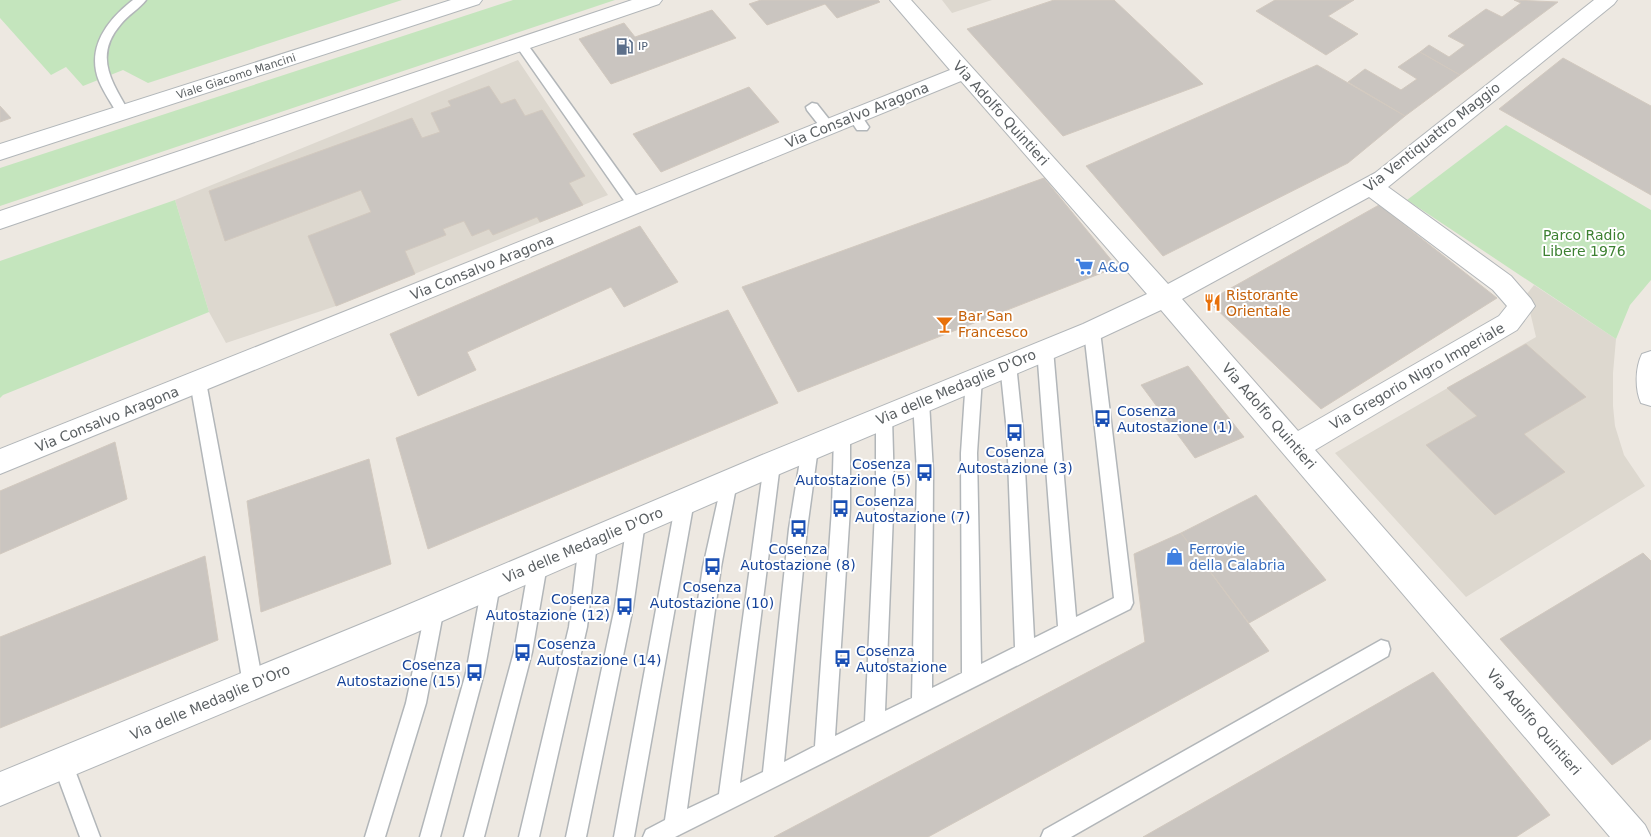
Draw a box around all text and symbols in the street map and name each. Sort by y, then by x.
fuel station icon: IP [614,36,634,56]
place label: IP [638,40,648,53]
street label: Viale Giacomo Mancini [175,51,298,102]
street label: Via Adolfo Quintieri [950,57,1052,169]
street label: Via Consalvo Aragona [783,79,931,151]
street label: Via Ventiquattro Maggio [1361,79,1503,195]
park label: Parco Radio Libere 1976 [1542,227,1626,259]
street label: Via Consalvo Aragona [408,231,556,303]
supermarket icon: A&O [1074,257,1094,277]
place label: A&O [1098,259,1130,275]
place label: Ristorante Orientale [1226,287,1298,319]
restaurant icon: Ristorante Orientale [1202,293,1222,313]
place label: Bar San Francesco [958,308,1028,340]
bar icon: Bar San Francesco [934,314,954,334]
street label: Via Gregorio Nigro Imperiale [1327,319,1507,433]
street label: Via delle Medaglie D'Oro [874,346,1038,428]
street label: Via Adolfo Quintieri [1219,360,1319,472]
street label: Via Consalvo Aragona [33,383,181,455]
place label: Cosenza Autostazione (1) [1117,403,1232,435]
bus stop icon: Cosenza Autostazione (1) [1093,409,1113,429]
bus stop icon: Cosenza Autostazione (3) [1005,422,1025,442]
place label: Cosenza Autostazione (3) [957,444,1073,476]
place label: Cosenza Autostazione (5) [796,456,911,488]
bus stop icon: Cosenza Autostazione (5) [915,462,935,482]
place label: Cosenza Autostazione (7) [855,493,970,525]
bus stop icon: Cosenza Autostazione (7) [831,499,851,519]
street label: Via delle Medaglie D'Oro [501,504,665,586]
bus stop icon: Cosenza Autostazione (8) [788,519,808,539]
place label: Cosenza Autostazione (8) [740,541,856,573]
place label: Ferrovie della Calabria [1189,541,1285,573]
shop icon: Ferrovie della Calabria [1165,547,1185,567]
bus stop icon: Cosenza Autostazione (10) [702,557,722,577]
place label: Cosenza Autostazione (10) [650,579,774,611]
place label: Cosenza Autostazione (12) [486,591,610,623]
bus stop icon: Cosenza Autostazione (12) [614,597,634,617]
place label: Cosenza Autostazione (14) [537,636,661,668]
bus stop icon: Cosenza Autostazione (14) [513,642,533,662]
place label: Cosenza Autostazione [856,643,947,675]
bus stop icon: Cosenza Autostazione [832,649,852,669]
place label: Cosenza Autostazione (15) [337,657,461,689]
street label: Via delle Medaglie D'Oro [128,661,292,743]
bus stop icon: Cosenza Autostazione (15) [465,663,485,683]
street label: Via Adolfo Quintieri [1484,666,1584,778]

